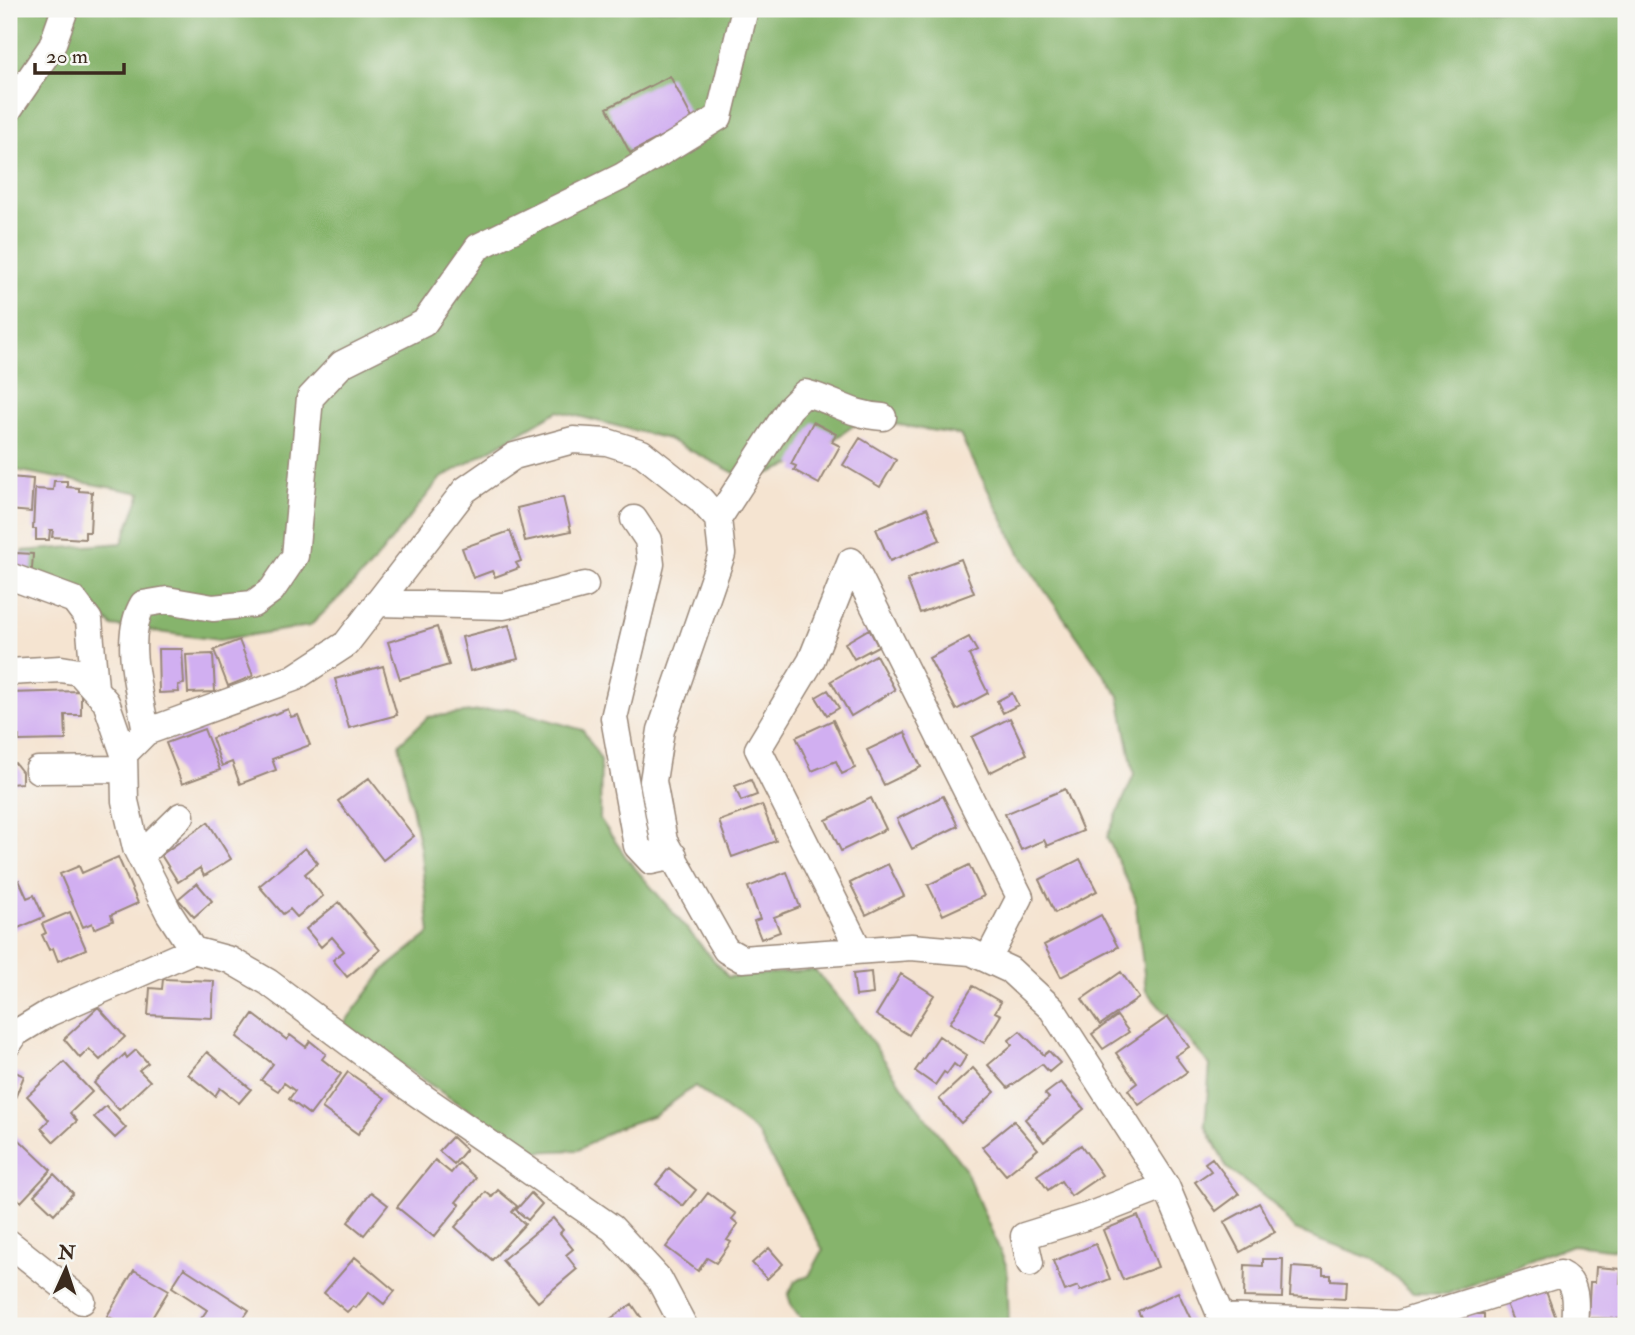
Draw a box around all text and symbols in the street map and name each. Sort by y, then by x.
scale bar [35,32,124,76]
text: 20 m [46,43,88,70]
north arrow [32,1234,102,1304]
text: N [57,1241,77,1266]

